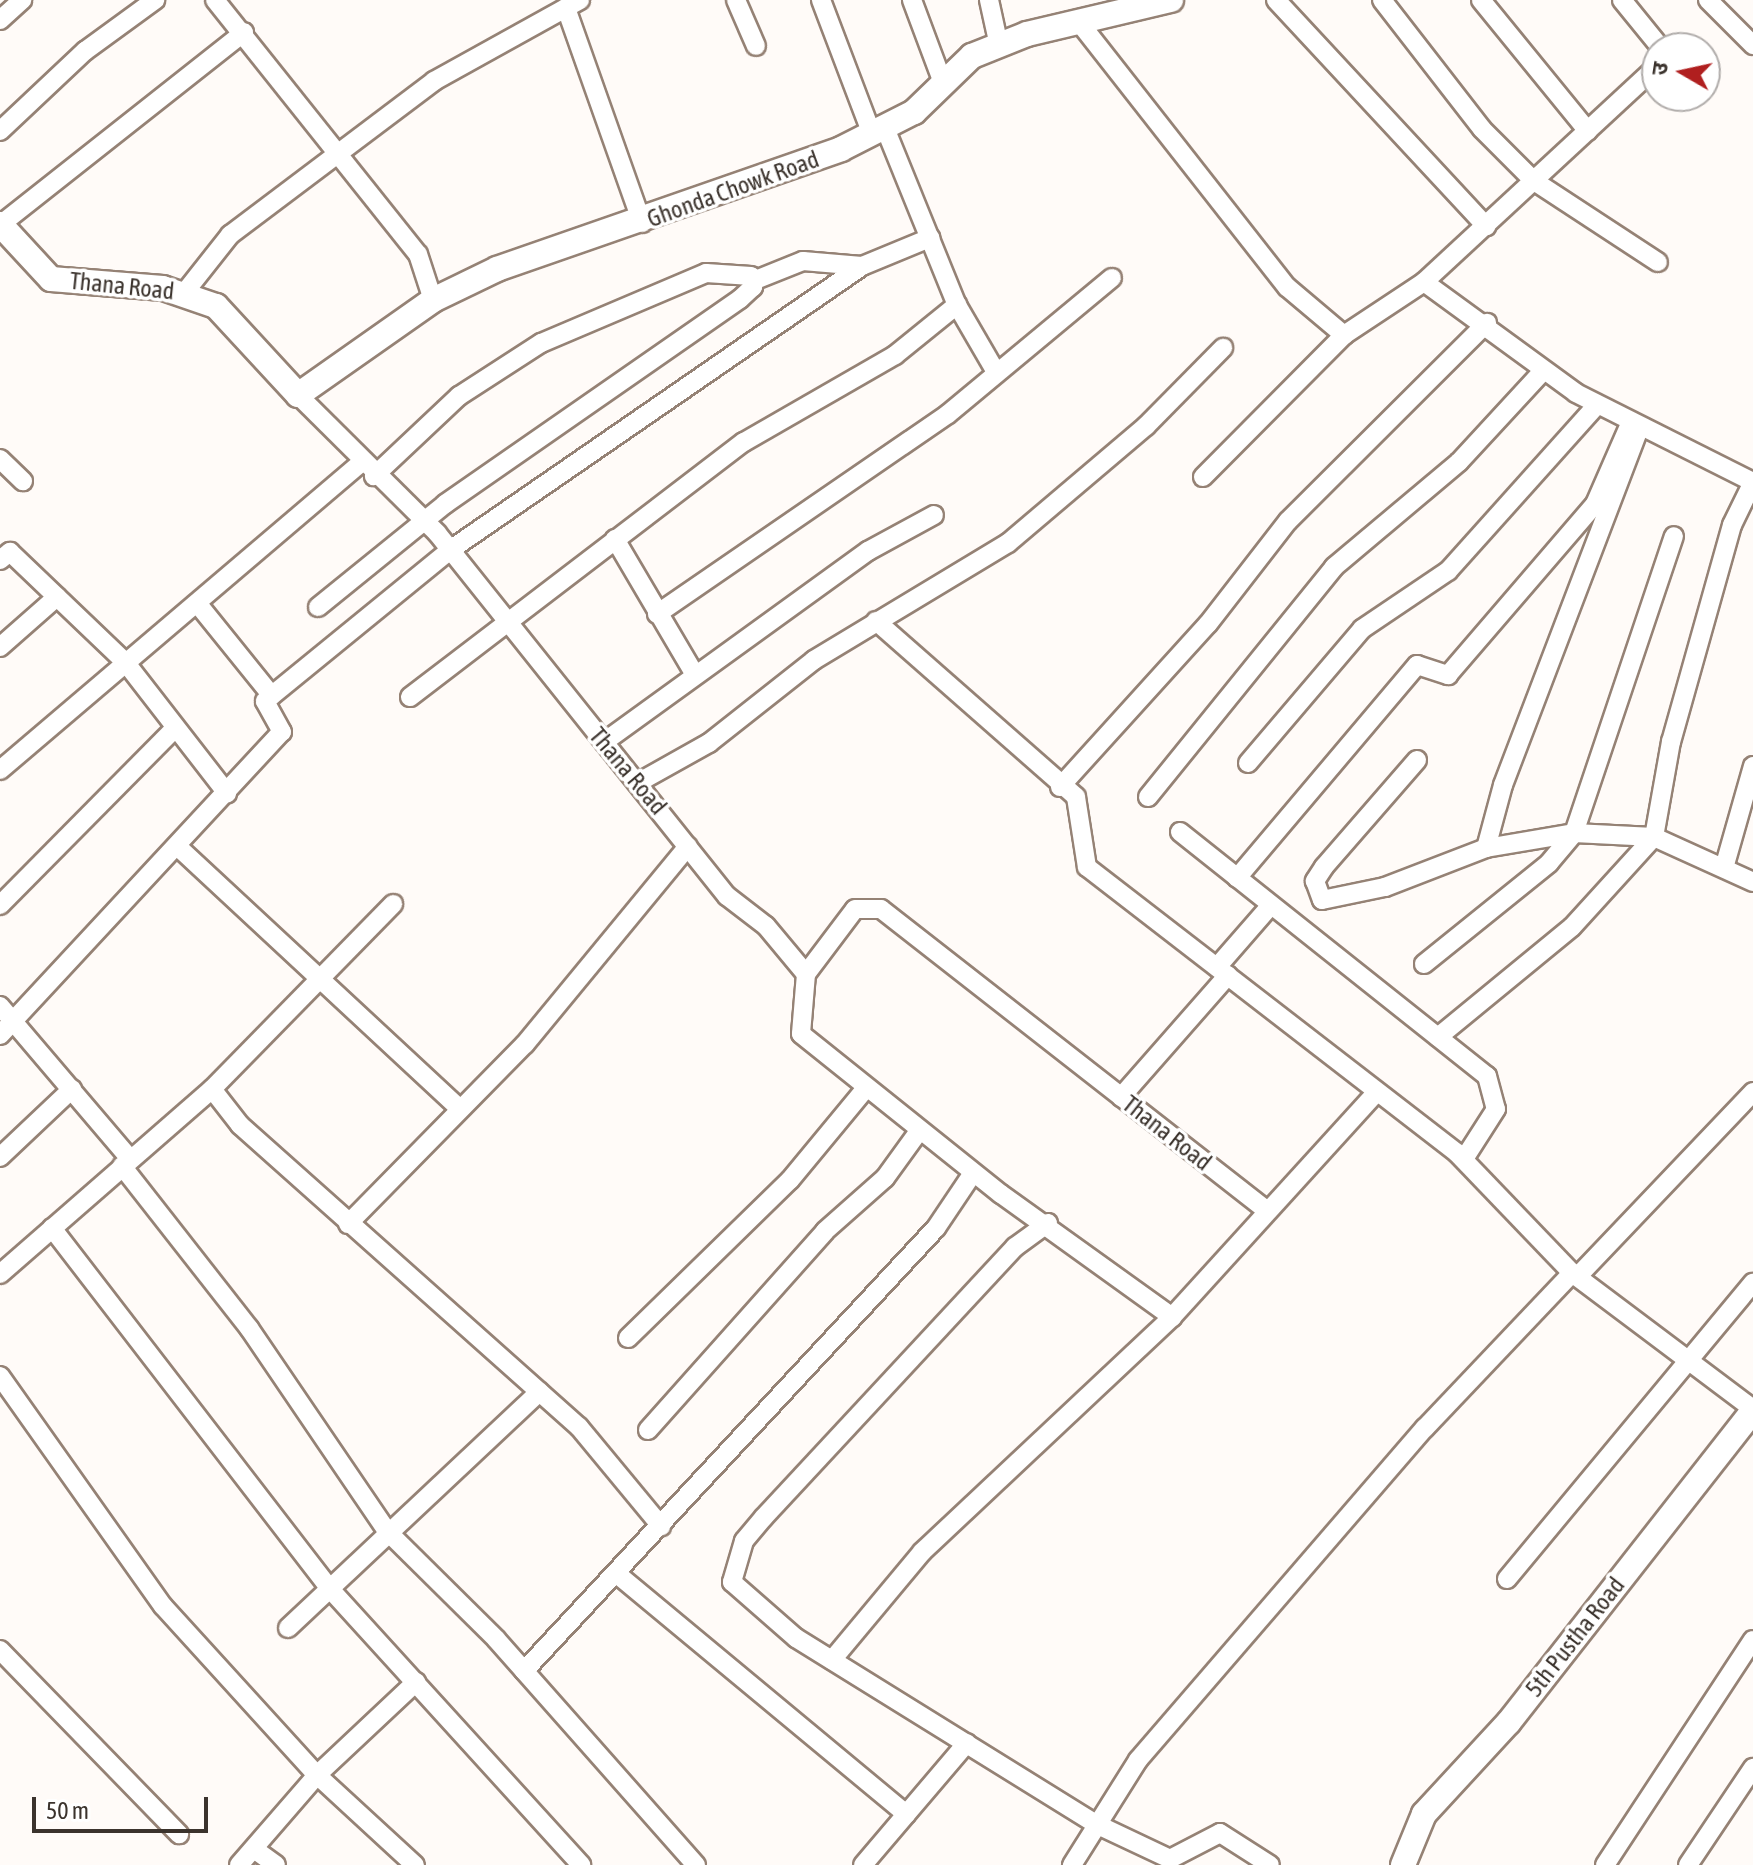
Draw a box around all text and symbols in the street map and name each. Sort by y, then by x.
north arrow [1641,32,1721,112]
text: उ [1645,60,1673,77]
street label: Ghonda Chowk Road [643,145,823,233]
street label: Thana Road [68,266,176,306]
street label: Thana Road [583,722,673,820]
street label: Thana Road [1117,1089,1217,1177]
street label: 5th Pustha Road [1519,1571,1631,1703]
scale bar [36,1781,212,1831]
text: 50 m [46,1797,89,1824]

